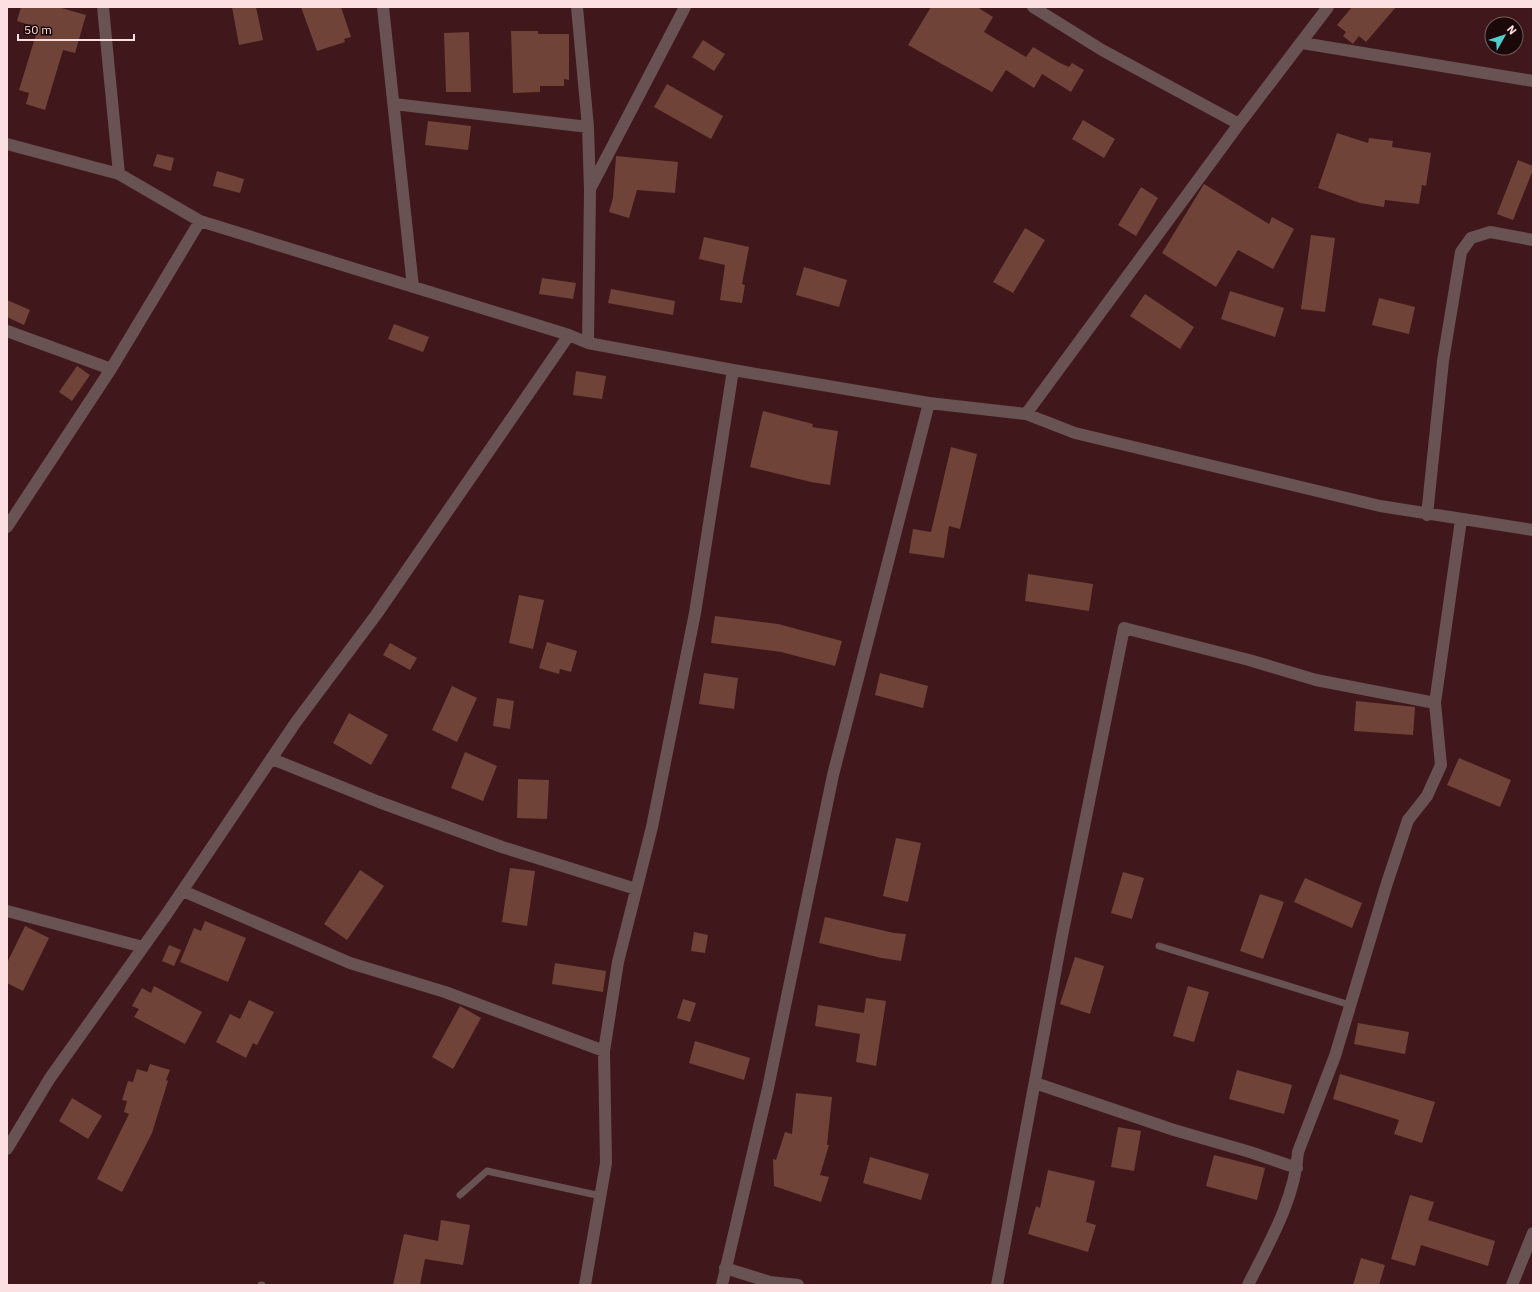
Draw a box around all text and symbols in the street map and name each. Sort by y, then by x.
scale bar [18,16,134,42]
north arrow [1484,16,1524,56]
text: 50 m [24,22,52,37]
text: N [1504,22,1520,37]

